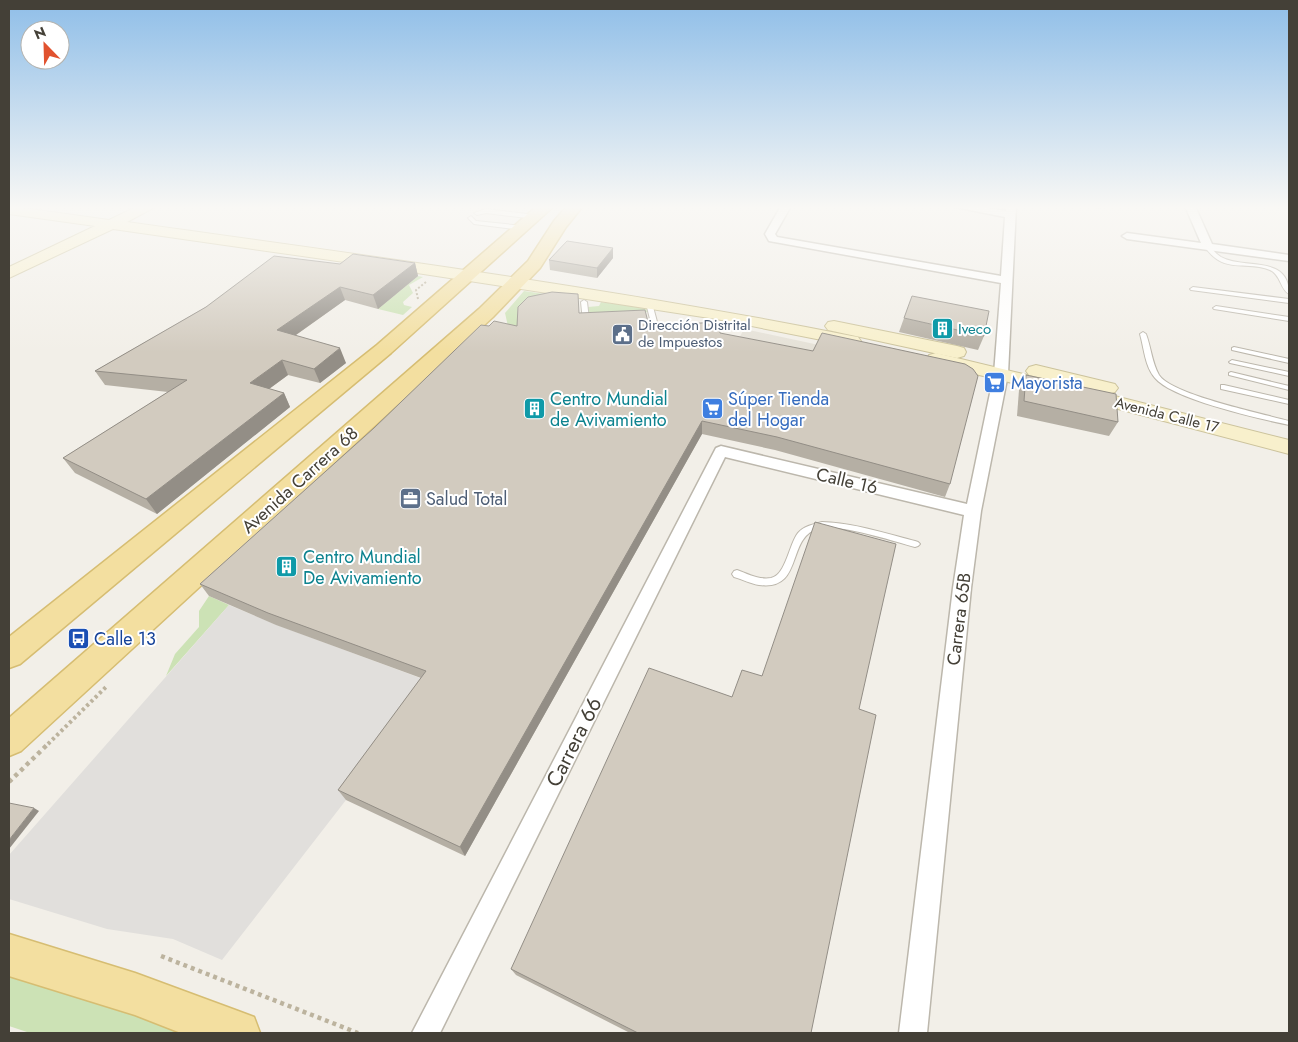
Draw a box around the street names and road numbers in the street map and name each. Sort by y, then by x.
street label: Avenida Calle 17 [1113,391,1221,439]
street label: Avenida Carrera 68 [236,420,364,540]
street label: Calle 16 [814,461,880,501]
street label: Carrera 65B [940,571,978,667]
street label: Carrera 66 [539,692,609,792]

